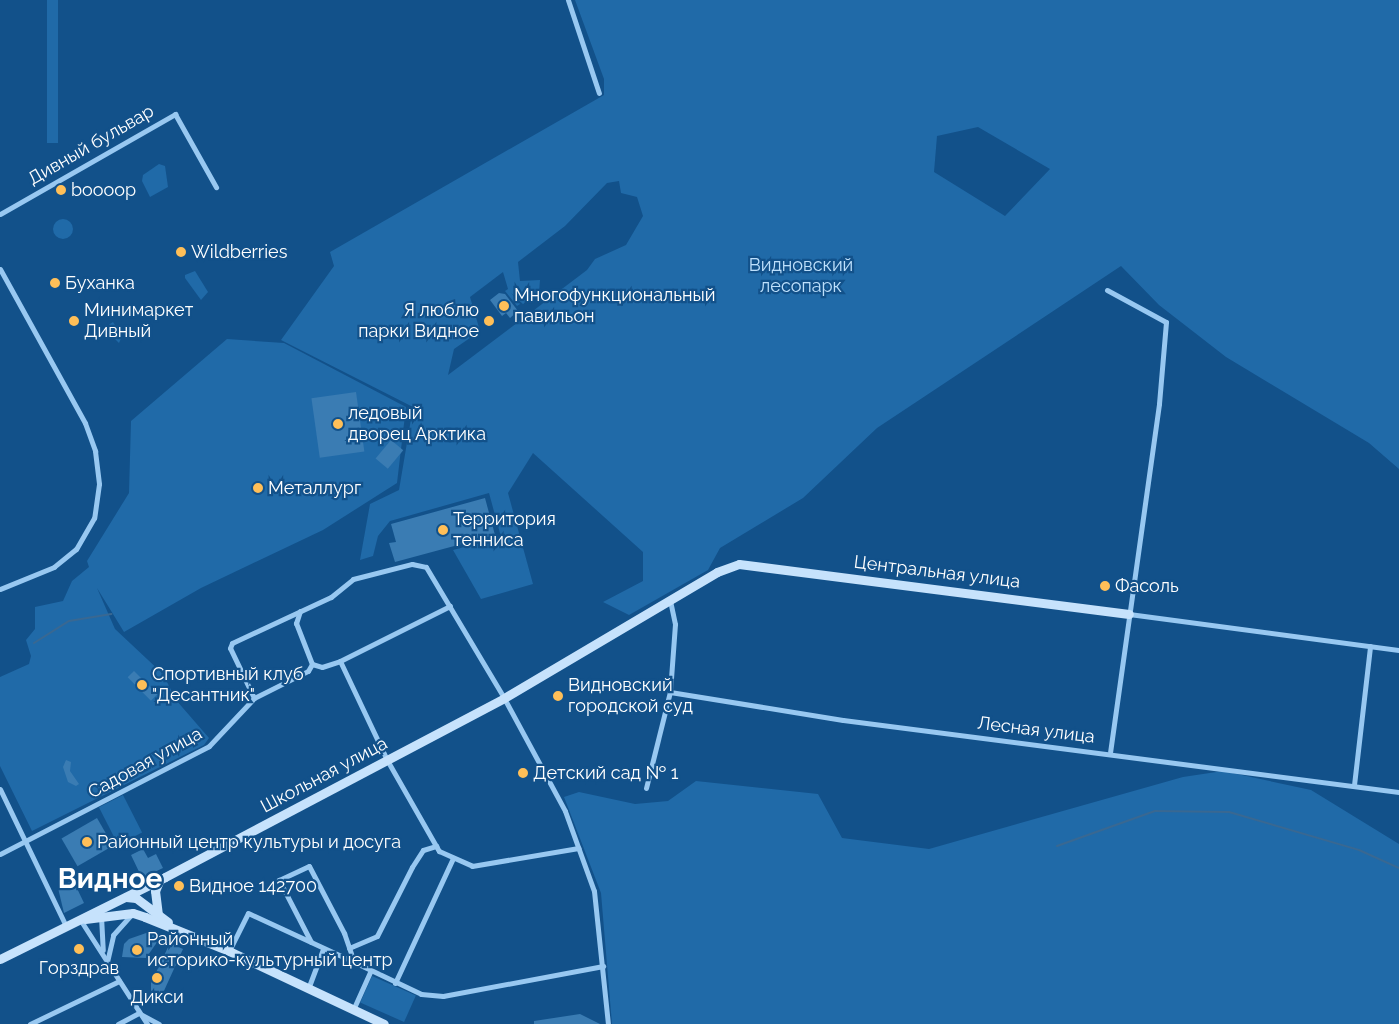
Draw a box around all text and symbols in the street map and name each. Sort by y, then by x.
street label: Дивный бульвар [24,100,158,190]
place label: boooop [71,179,136,201]
marker: boooop [55,184,67,196]
place label: Wildberries [191,241,287,263]
marker: Wildberries [175,246,187,258]
park label: Видновский лесопарк [749,255,853,298]
place label: Буханка [65,272,135,294]
marker: Буханка [49,277,61,289]
place label: Многофункциональный павильон [514,285,715,328]
place label: Минимаркет Дивный [84,300,193,342]
place label: Я люблю парки Видное [358,300,479,342]
marker: Многофункциональный павильон [498,300,510,312]
marker: Минимаркет Дивный [68,315,80,327]
marker: Я люблю парки Видное [483,315,495,327]
place label: ледовый дворец Арктика [348,403,487,446]
marker: ледовый дворец Арктика [332,418,344,430]
place label: Металлург [268,477,361,499]
marker: Металлург [252,482,264,494]
place label: Территория тенниса [453,509,556,552]
marker: Территория тенниса [437,524,449,536]
street label: Центральная улица [852,551,1022,593]
place label: Фасоль [1115,575,1179,597]
marker: Фасоль [1099,580,1111,592]
place label: Спортивный клуб "Десантник" [152,664,304,706]
place label: Видновский городской суд [568,675,693,718]
marker: Спортивный клуб "Десантник" [136,679,148,691]
marker: Видновский городской суд [552,690,564,702]
street label: Лесная улица [976,712,1096,748]
street label: Садовая улица [84,723,206,803]
street label: Школьная улица [257,732,391,818]
place label: Детский сад № 1 [533,762,678,784]
marker: Детский сад № 1 [517,767,529,779]
place label: Районный центр культуры и досуга [97,831,401,853]
marker: Районный центр культуры и досуга [81,836,93,848]
district label: Видное [58,862,162,896]
place label: Видное 142700 [189,875,317,897]
marker: Видное 142700 [173,880,185,892]
place label: Районный историко-культурный центр [147,929,393,972]
marker: Горздрав [73,943,85,955]
marker: Районный историко-культурный центр [131,944,143,956]
place label: Горздрав [39,957,119,979]
marker: Дикси [151,972,163,984]
place label: Дикси [130,986,184,1008]

